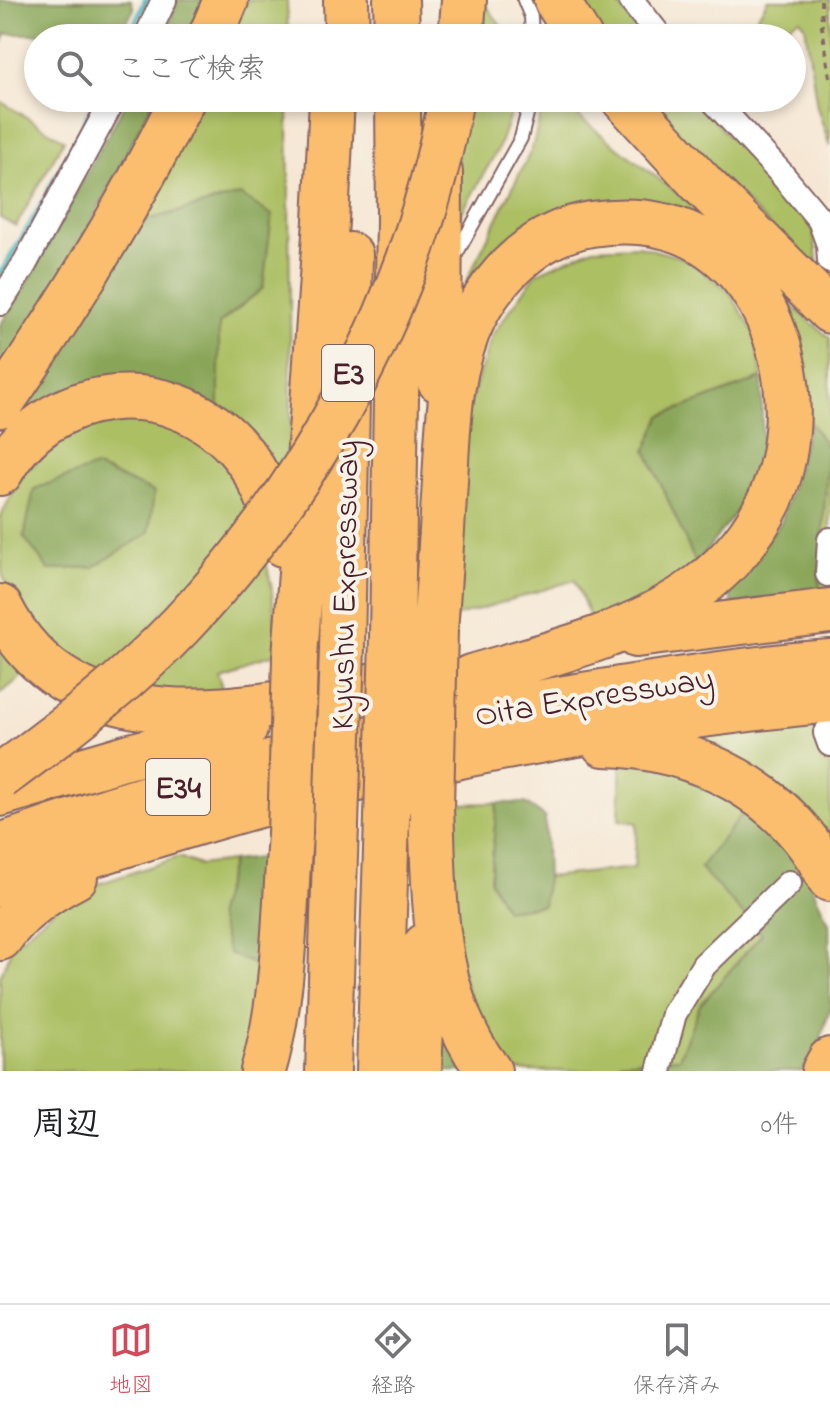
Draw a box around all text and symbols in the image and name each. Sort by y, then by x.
search box [24,24,806,112]
icon: search [52,46,96,90]
text: ここで検索 [116,49,266,93]
road number: E3 [322,345,374,401]
street label: Kyushu Expressway [319,439,375,731]
street label: Oita Expressway [472,655,718,742]
road number: E34 [146,759,210,815]
text: 周辺 [32,1101,100,1151]
text: 0件 [761,1107,798,1145]
tab: 地図 [109,1318,153,1403]
tab: 経路 [371,1318,415,1403]
tab: 保存済み [633,1318,721,1403]

